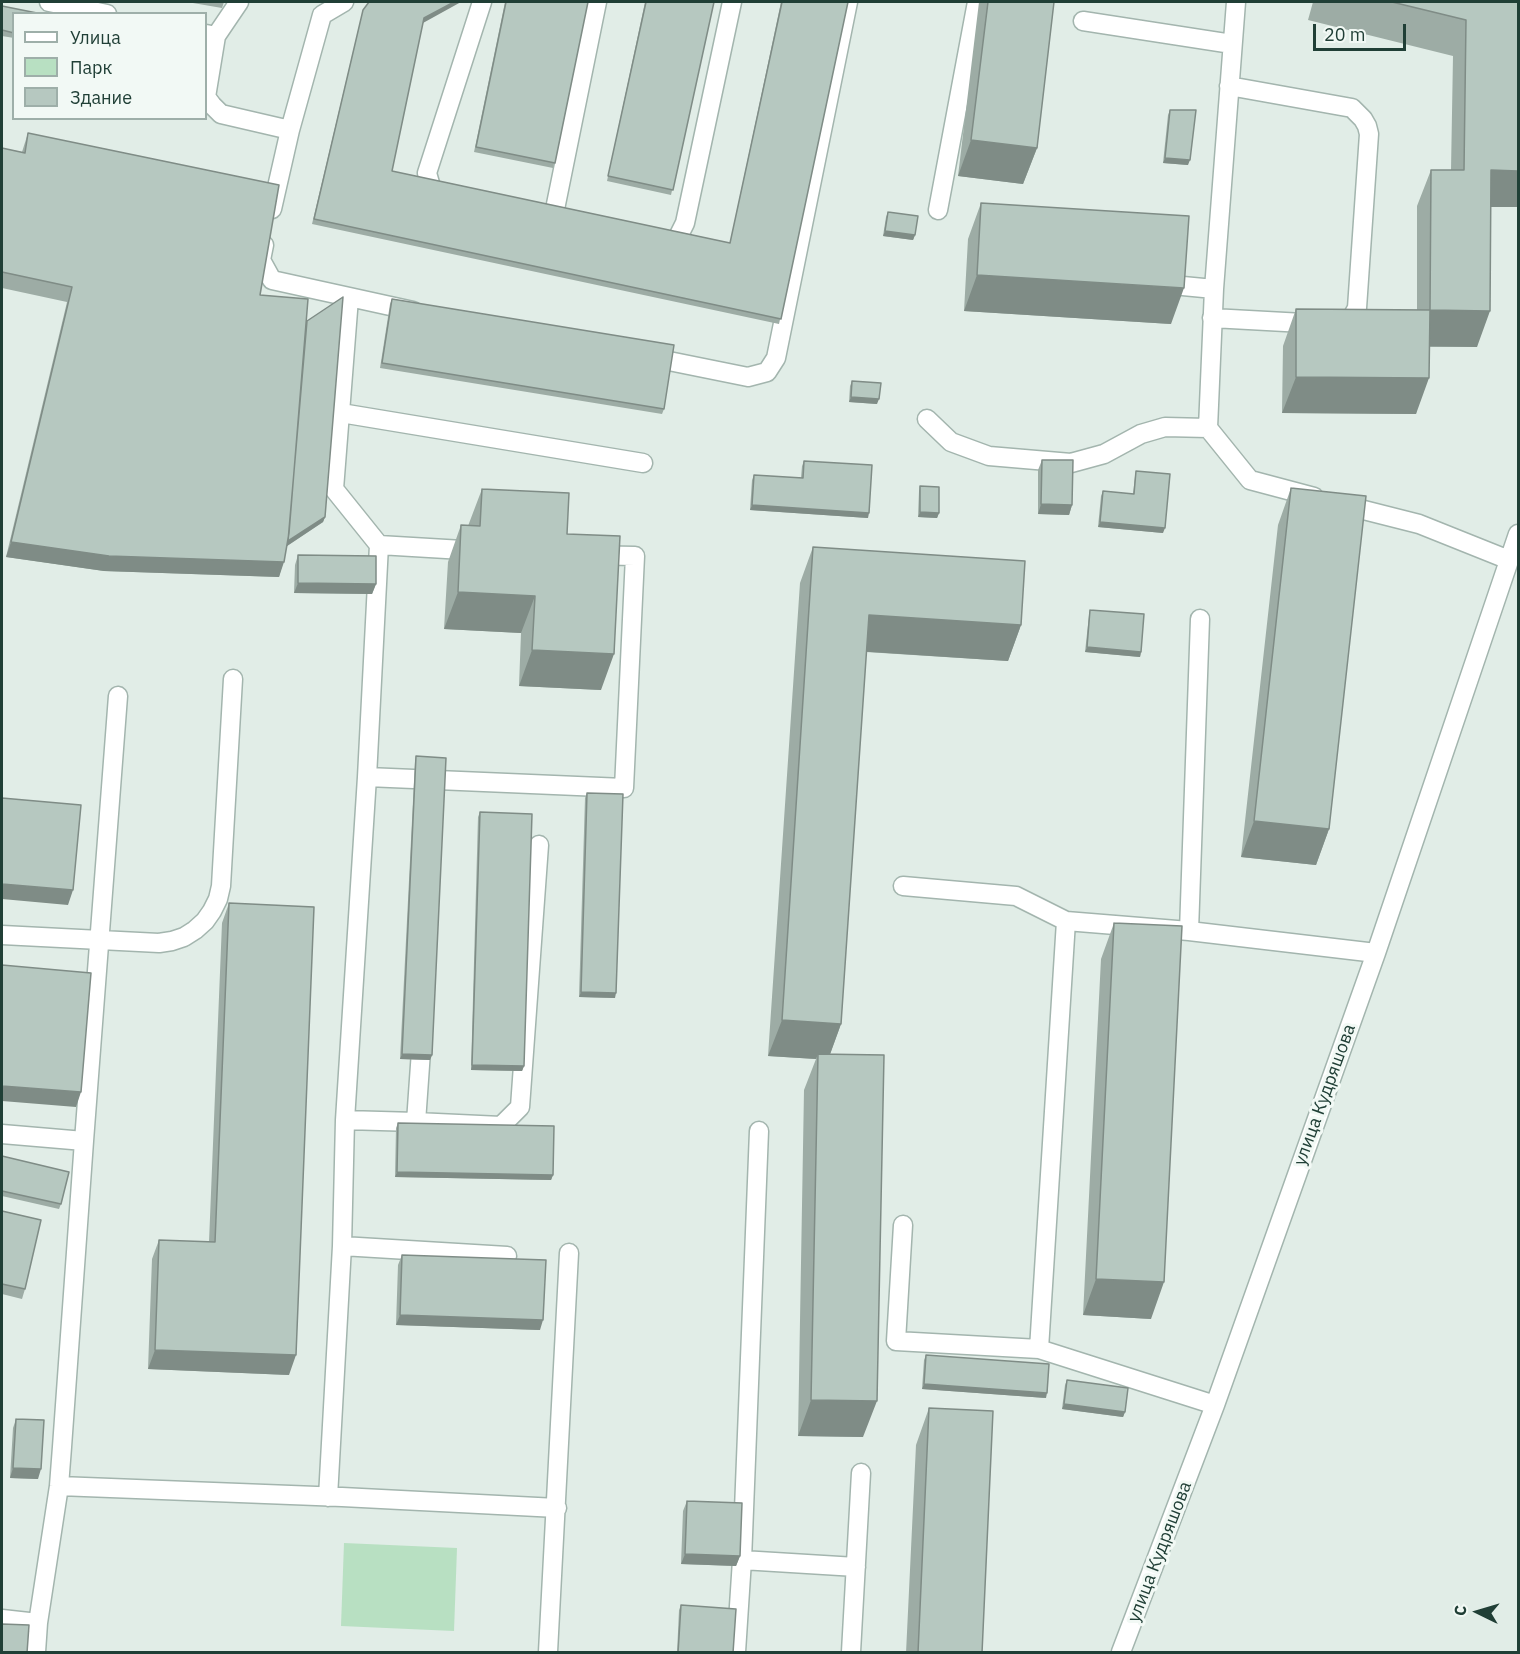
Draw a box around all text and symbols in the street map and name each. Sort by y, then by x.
legend [12,12,207,120]
scale bar [1316,12,1409,50]
text: 20 m [1324,23,1366,46]
text: Улица [70,26,121,49]
text: Парк [70,56,112,79]
text: Здание [70,86,132,109]
street label: улица Кудряшова [1289,1021,1361,1169]
street label: улица Кудряшова [1123,1479,1197,1625]
north arrow [1448,1582,1508,1642]
text: С [1450,1604,1470,1617]

